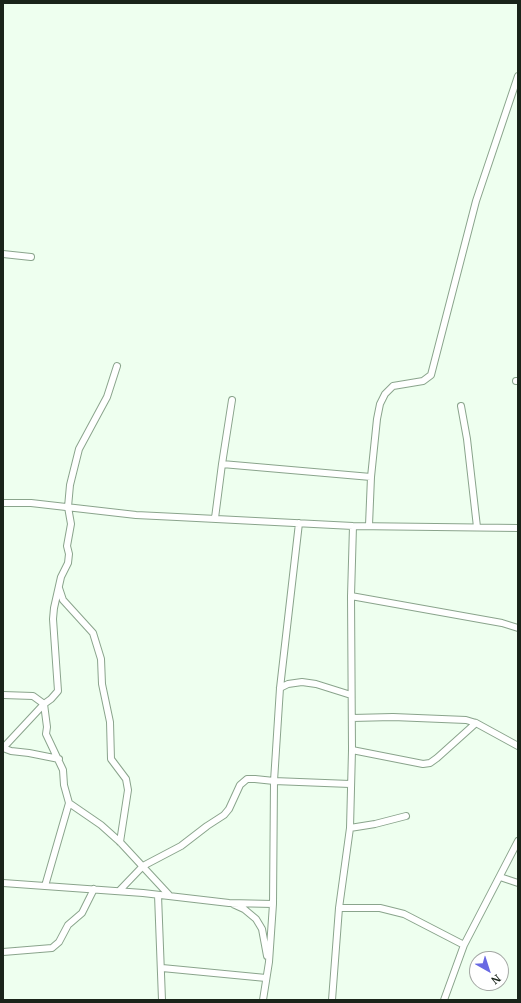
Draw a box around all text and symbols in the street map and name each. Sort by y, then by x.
north arrow [469,951,509,991]
text: N [488,971,504,988]

